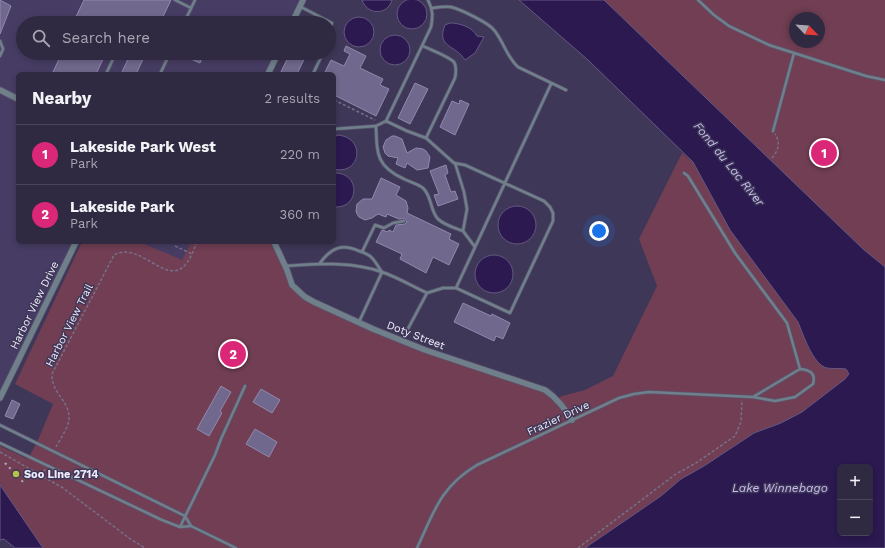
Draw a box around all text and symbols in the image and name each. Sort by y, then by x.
north arrow [789,12,825,48]
search box [16,16,336,60]
icon: search [30,27,52,49]
text: Search here [62,29,150,47]
text: Nearby [32,88,91,108]
text: 2 results [265,91,320,106]
water label: Fond du Lac River [691,119,768,210]
text: Lakeside Park West [70,138,216,156]
pin: 1 [811,138,837,168]
text: 1 [42,147,48,162]
text: 220 m [280,147,320,162]
text: Park [70,156,98,171]
text: Lakeside Park [70,198,175,216]
text: 2 [41,207,49,222]
text: 360 m [280,207,320,222]
text: Park [70,216,98,231]
your location [589,221,609,241]
street label: Harbor View Drive [8,259,61,351]
street label: Harbor View Trail [43,281,96,369]
street label: Doty Street [385,318,447,353]
pin: 2 [220,339,246,369]
street label: Frazier Drive [525,398,591,439]
map controls [837,464,873,536]
button: + [837,464,873,500]
place label: Soo Line 2714 [24,468,98,481]
marker: Soo Line 2714 [11,469,21,479]
water label: Lake Winnebago [732,481,828,495]
button: − [837,500,873,536]

